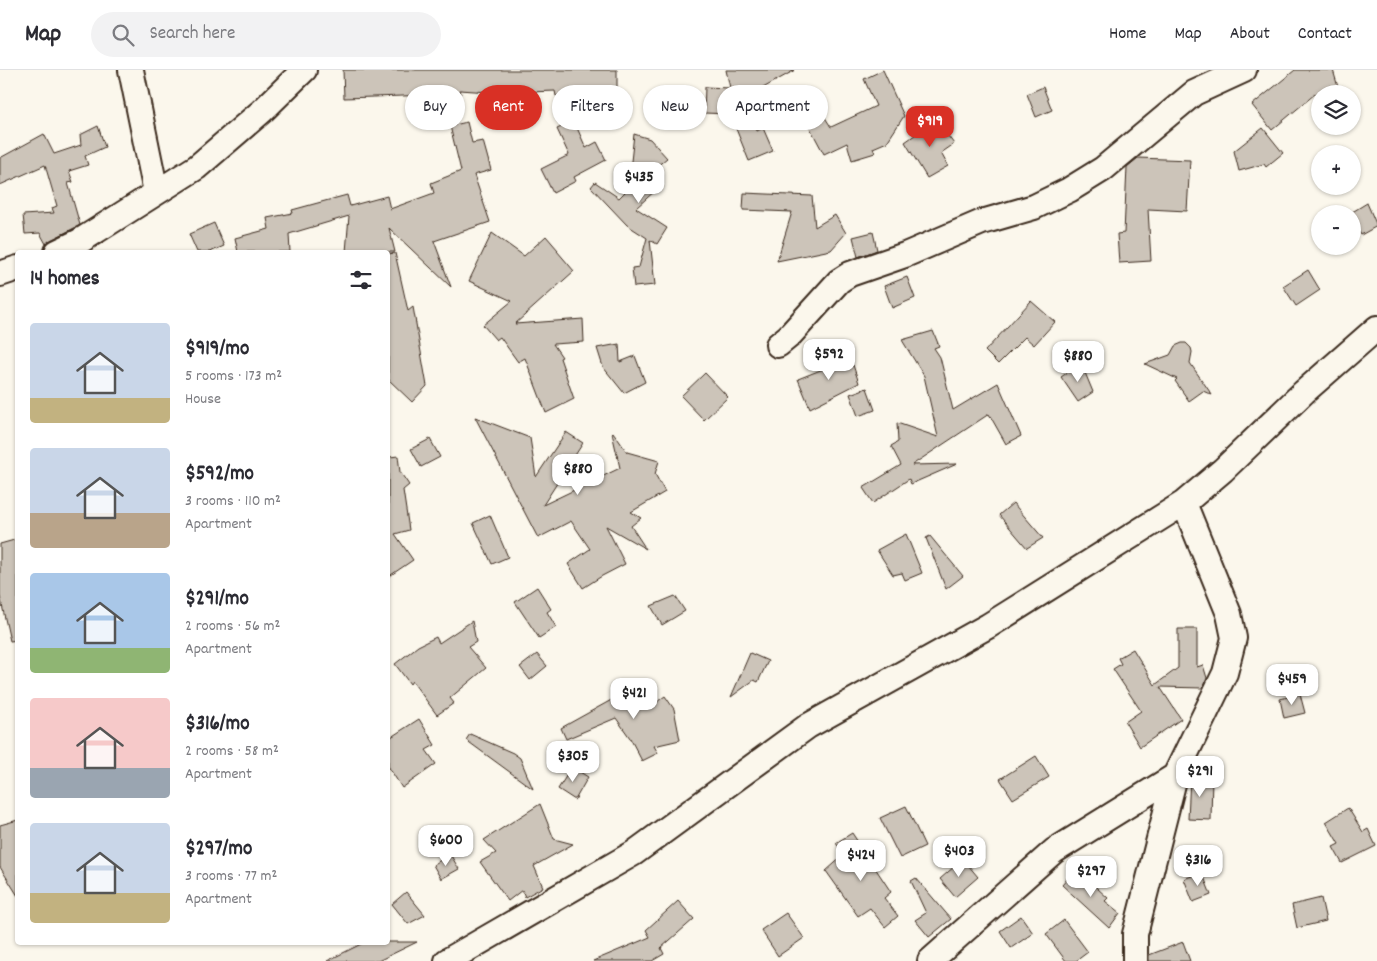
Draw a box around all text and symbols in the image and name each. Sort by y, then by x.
search box [91,12,441,57]
text: Map [25,18,61,52]
icon: search [109,21,137,49]
text: Search here [149,21,235,48]
text: Home [1109,22,1146,47]
text: Map [1174,22,1202,47]
text: About [1230,22,1270,47]
text: Contact [1298,22,1352,47]
chip: Buy [405,85,465,130]
chip: Rent [475,85,542,130]
chip: Filters [552,85,633,130]
chip: New [643,85,707,130]
chip: Apartment [717,85,828,130]
map controls [1311,85,1361,255]
button: layers [1311,85,1361,135]
pin: $919 [900,106,960,148]
text: $919 [917,110,943,133]
button: + [1311,145,1361,195]
pin: $435 [609,162,669,204]
text: $435 [624,166,654,189]
button: − [1311,205,1361,255]
text: 14 homes [30,265,100,295]
icon: filters [347,266,375,294]
text: $919/mo [185,335,249,365]
pin: $592 [799,338,859,381]
pin: $880 [1048,340,1108,383]
icon: home [70,343,130,403]
text: $592 [814,343,844,366]
text: $880 [1063,345,1093,368]
text: 5 rooms · 173 m² [185,365,282,388]
text: House [185,388,221,411]
pin: $880 [548,454,608,496]
text: $880 [563,458,593,481]
text: $592/mo [185,460,254,490]
icon: home [70,468,130,528]
text: 3 rooms · 110 m² [185,490,281,513]
text: Apartment [185,513,252,536]
text: $291/mo [185,585,249,615]
icon: home [70,593,130,653]
text: 2 rooms · 56 m² [185,615,280,638]
text: Apartment [185,638,252,661]
pin: $459 [1262,664,1322,706]
text: $459 [1277,668,1307,691]
pin: $421 [604,678,664,720]
text: $421 [621,682,647,705]
text: $316/mo [185,710,250,740]
icon: home [70,718,130,778]
text: 2 rooms · 58 m² [185,740,279,763]
pin: $305 [543,740,603,783]
text: $305 [557,745,589,768]
pin: $291 [1170,756,1230,798]
text: $291 [1187,760,1213,783]
text: Apartment [185,763,252,786]
pin: $600 [416,824,476,867]
text: $600 [429,829,463,852]
text: $297/mo [185,835,252,865]
pin: $403 [929,836,989,878]
pin: $424 [831,840,891,882]
text: $403 [944,840,974,863]
icon: home [70,843,130,903]
text: $424 [847,844,875,867]
pin: $316 [1168,844,1228,887]
text: $316 [1185,849,1211,872]
pin: $297 [1061,856,1121,898]
text: $297 [1077,860,1105,883]
text: 3 rooms · 77 m² [185,865,277,888]
text: Apartment [185,888,252,911]

